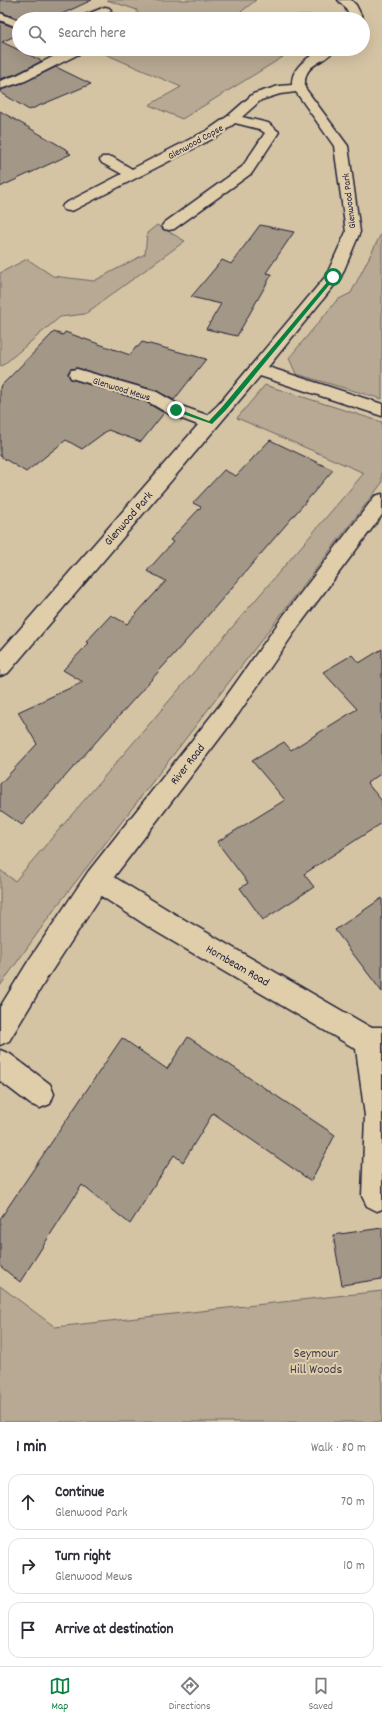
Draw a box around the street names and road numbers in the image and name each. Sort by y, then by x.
street label: Glenwood Copse [166,121,227,164]
street label: Glenwood Park [340,172,360,229]
street label: Glenwood Mews [91,374,152,405]
street label: Glenwood Park [101,488,158,550]
street label: River Road [167,741,210,789]
street label: Hornbeam Road [202,941,272,991]

